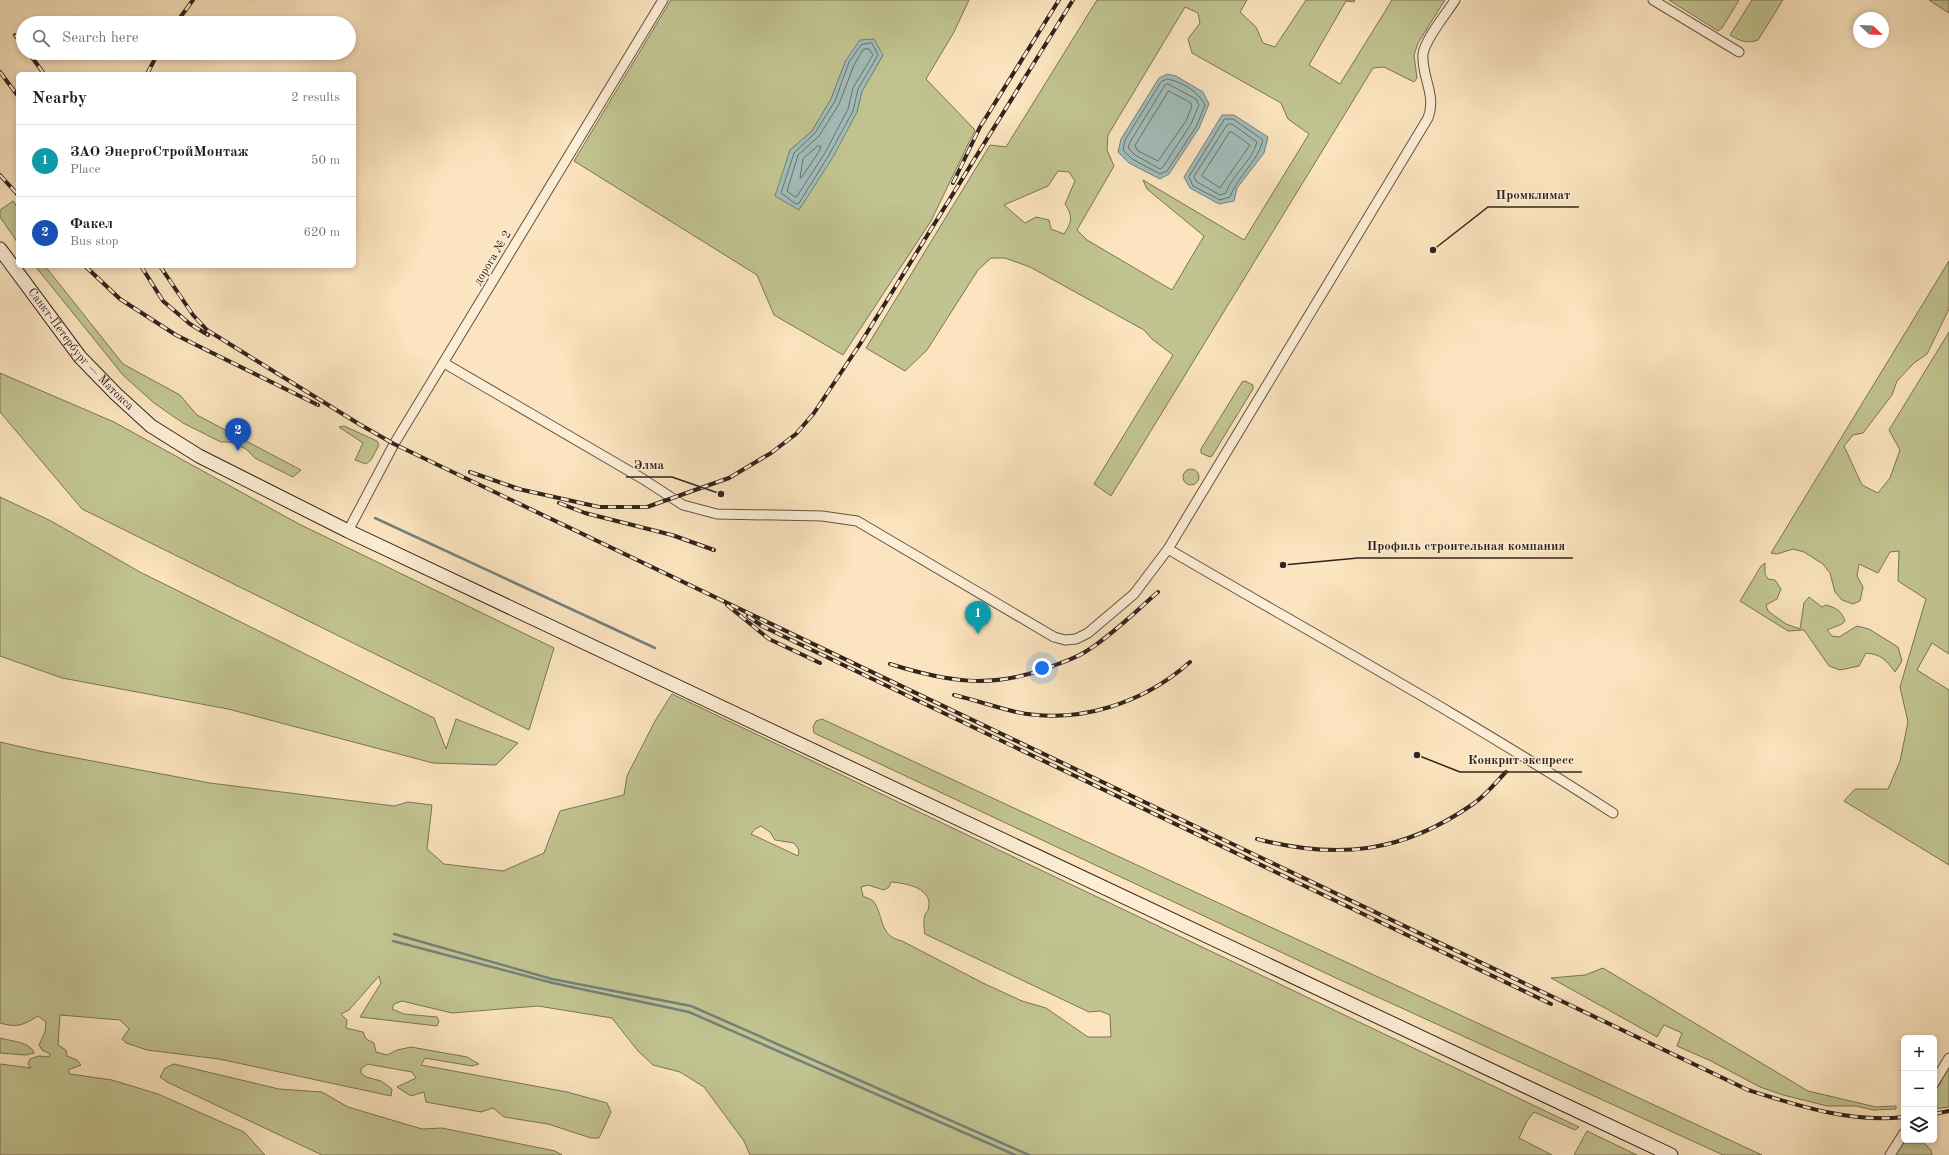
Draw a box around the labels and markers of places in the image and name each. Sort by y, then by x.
callout: Промклимат [1488,182,1579,207]
pin: 2 [225,418,251,451]
callout: Элма [626,452,672,477]
callout: Профиль строительная компания [1358,533,1573,558]
pin: 1 [965,601,991,634]
callout: Конкрит экспресс [1460,747,1582,772]

